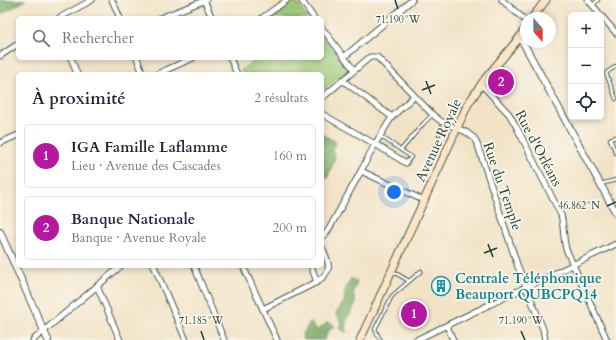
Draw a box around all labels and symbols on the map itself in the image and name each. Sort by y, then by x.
north arrow [520,12,556,48]
text: 71.190°W [376,13,421,27]
pin: 2 [488,67,514,97]
street label: Avenue Royale [411,96,466,185]
street label: Rue d'Orléans [510,107,567,190]
street label: Rue du Temple [479,139,527,233]
your location [384,182,404,202]
text: 46.862°N [558,199,600,213]
place label: Centrale Téléphonique Beauport QUBCPQ14 [455,269,602,304]
building icon: Centrale Téléphonique Beauport QUBCPQ14 [430,275,452,297]
pin: 1 [401,299,427,329]
text: 71.185°W [179,314,224,328]
text: 71.190°W [499,314,544,328]

